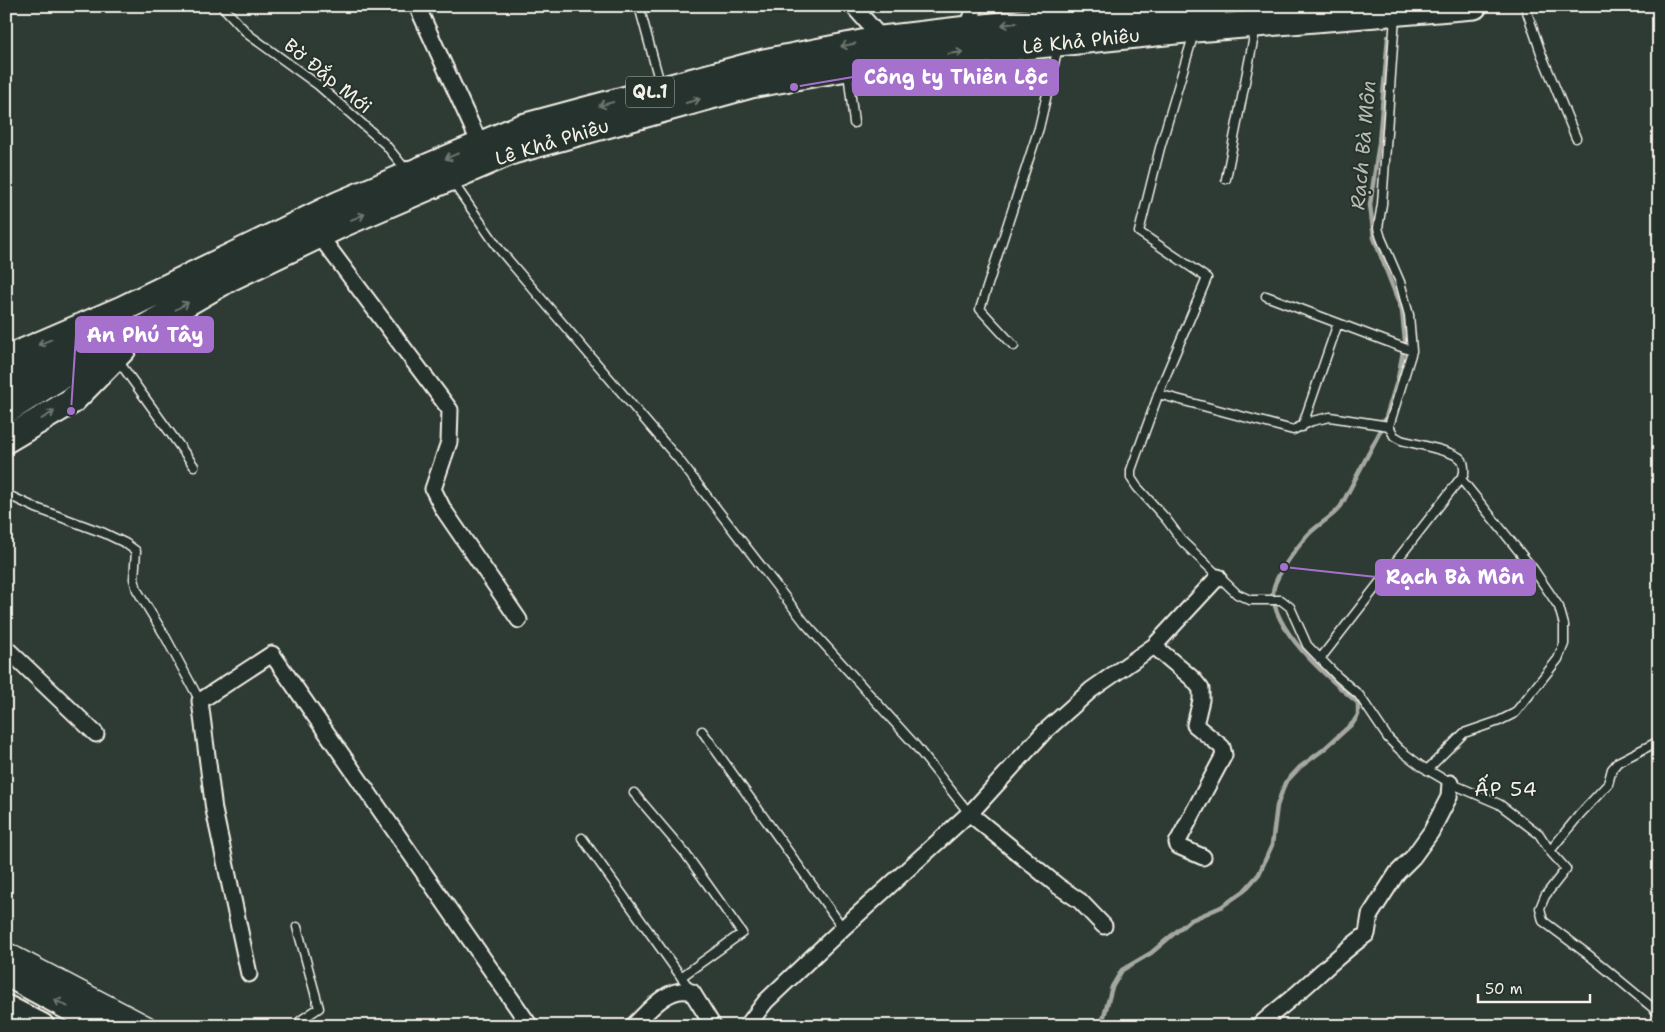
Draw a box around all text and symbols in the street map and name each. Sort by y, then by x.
one-way arrow [1002,19,1018,29]
street label: Lê Khả Phiêu [1021,22,1141,60]
street label: Bờ Đắp Mới [279,33,377,119]
one-way arrow [841,41,857,51]
one-way arrow [947,48,963,58]
callout: Công ty Thiên Lộc [853,60,1058,95]
text: Công ty Thiên Lộc [864,64,1048,90]
road number: QL.1 [626,76,674,108]
water label: Rạch Bà Môn [1344,79,1382,211]
one-way arrow [684,96,700,105]
one-way arrow [598,100,614,110]
street label: Lê Khả Phiêu [492,113,612,171]
one-way arrow [445,152,460,162]
one-way arrow [350,212,365,221]
one-way arrow [174,301,189,310]
callout: An Phú Tây [76,317,213,352]
text: An Phú Tây [86,322,204,348]
one-way arrow [38,337,53,347]
one-way arrow [41,410,55,420]
callout: Rạch Bà Môn [1376,560,1535,595]
text: Rạch Bà Môn [1386,564,1524,590]
district label: ẤP 54 [1474,774,1538,802]
scale bar [1478,972,1590,1004]
text: 50 m [1485,979,1523,999]
one-way arrow [54,997,68,1007]

